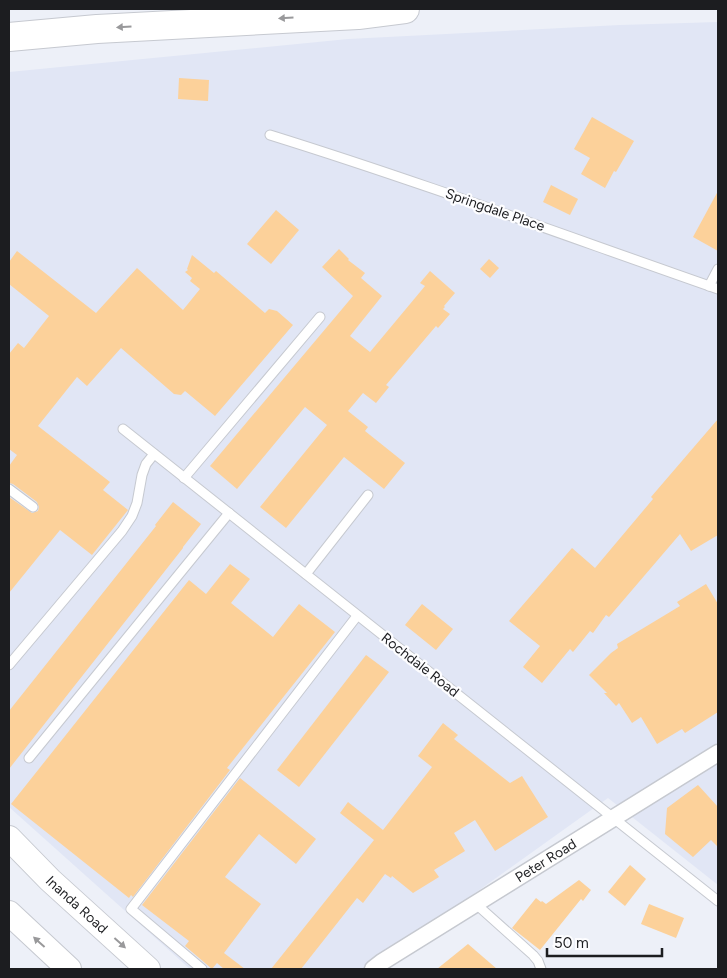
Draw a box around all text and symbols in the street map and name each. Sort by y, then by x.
one-way arrow [278,15,294,23]
one-way arrow [116,24,132,32]
street label: Springdale Place [443,185,547,235]
street label: Rochdale Road [378,629,462,701]
street label: Peter Road [512,835,579,886]
street label: Inanda Road [42,872,111,937]
scale bar [547,926,662,958]
text: 50 m [554,934,589,952]
one-way arrow [32,936,45,947]
one-way arrow [114,938,127,949]

